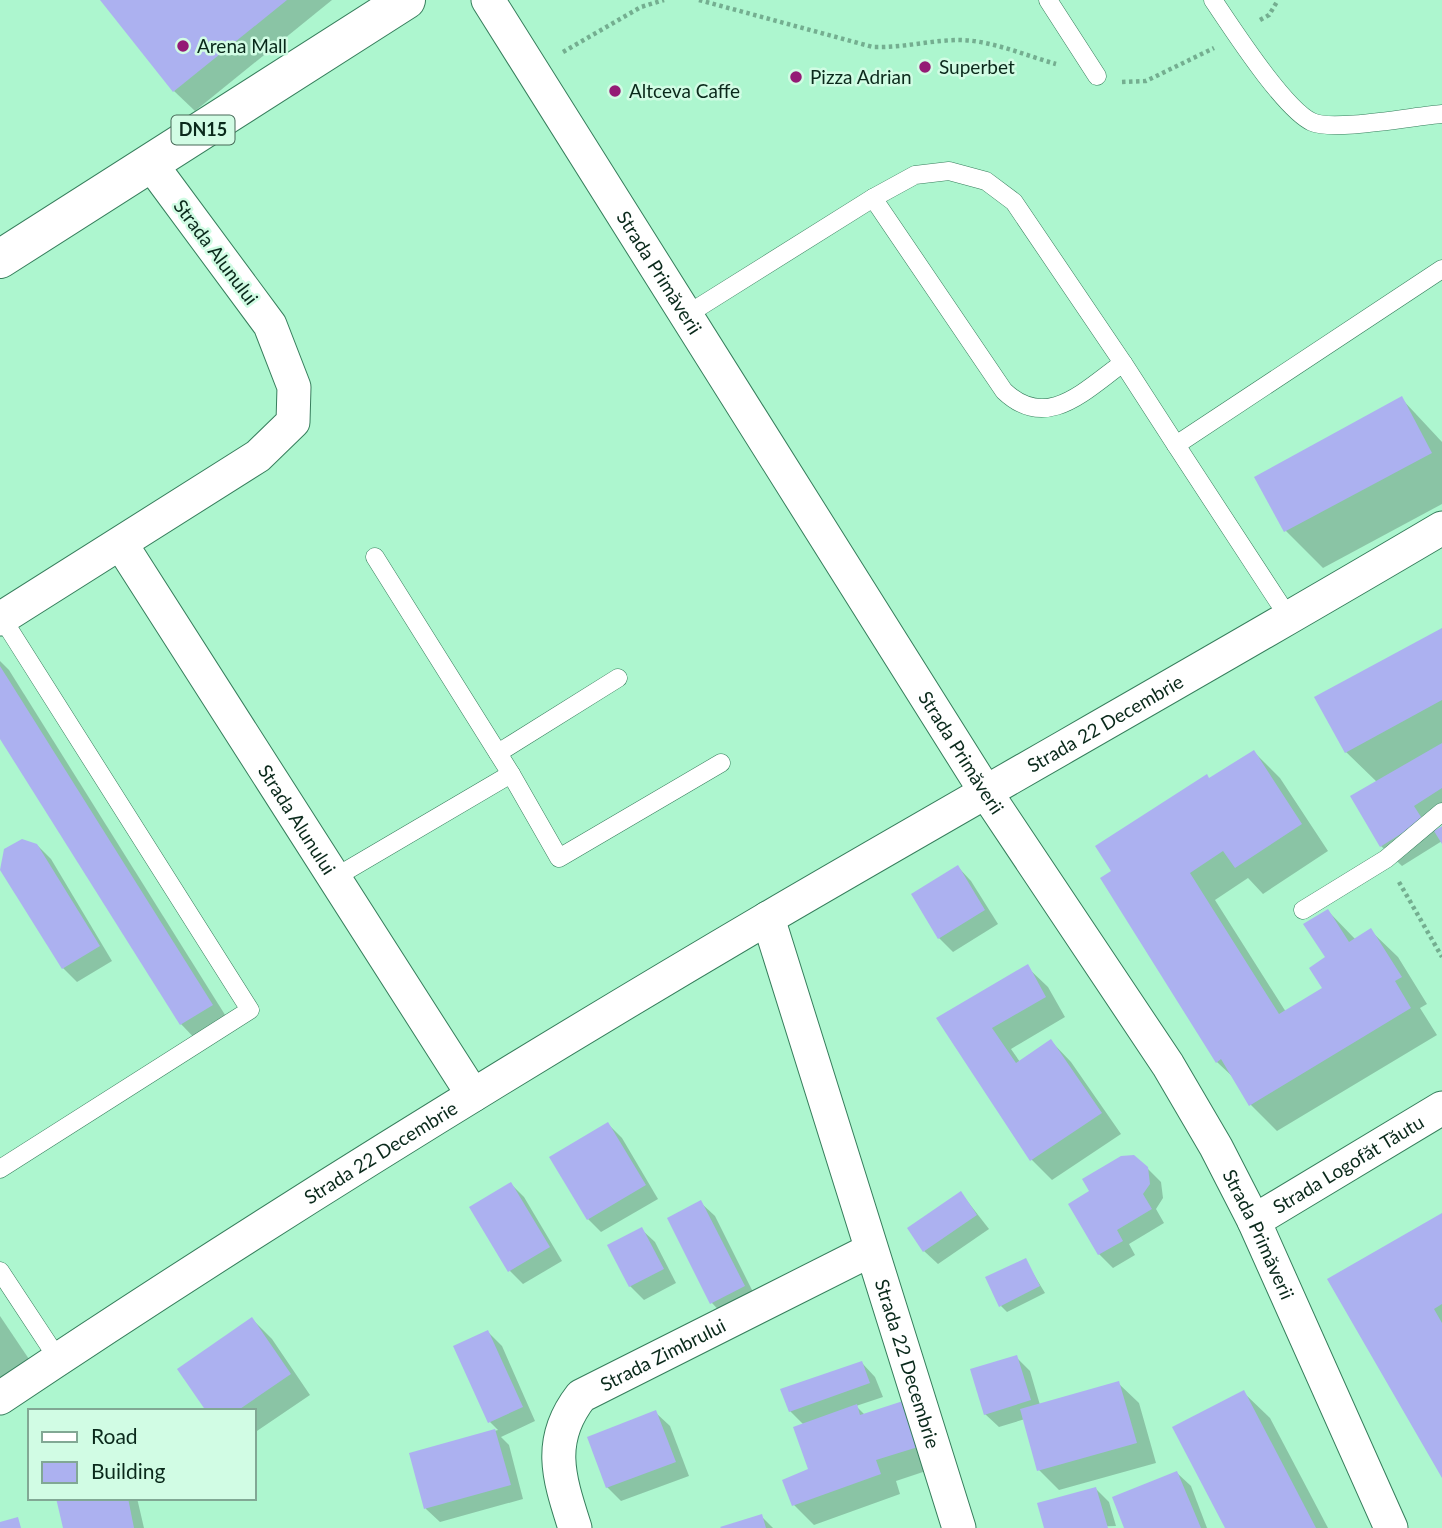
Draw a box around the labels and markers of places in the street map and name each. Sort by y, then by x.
place label: Arena Mall [197,34,287,57]
marker: Arena Mall [175,38,191,54]
place label: Superbet [939,55,1015,78]
marker: Superbet [917,59,933,75]
place label: Pizza Adrian [810,65,912,88]
marker: Pizza Adrian [788,69,804,85]
place label: Altceva Caffe [629,79,740,102]
marker: Altceva Caffe [607,83,623,99]

